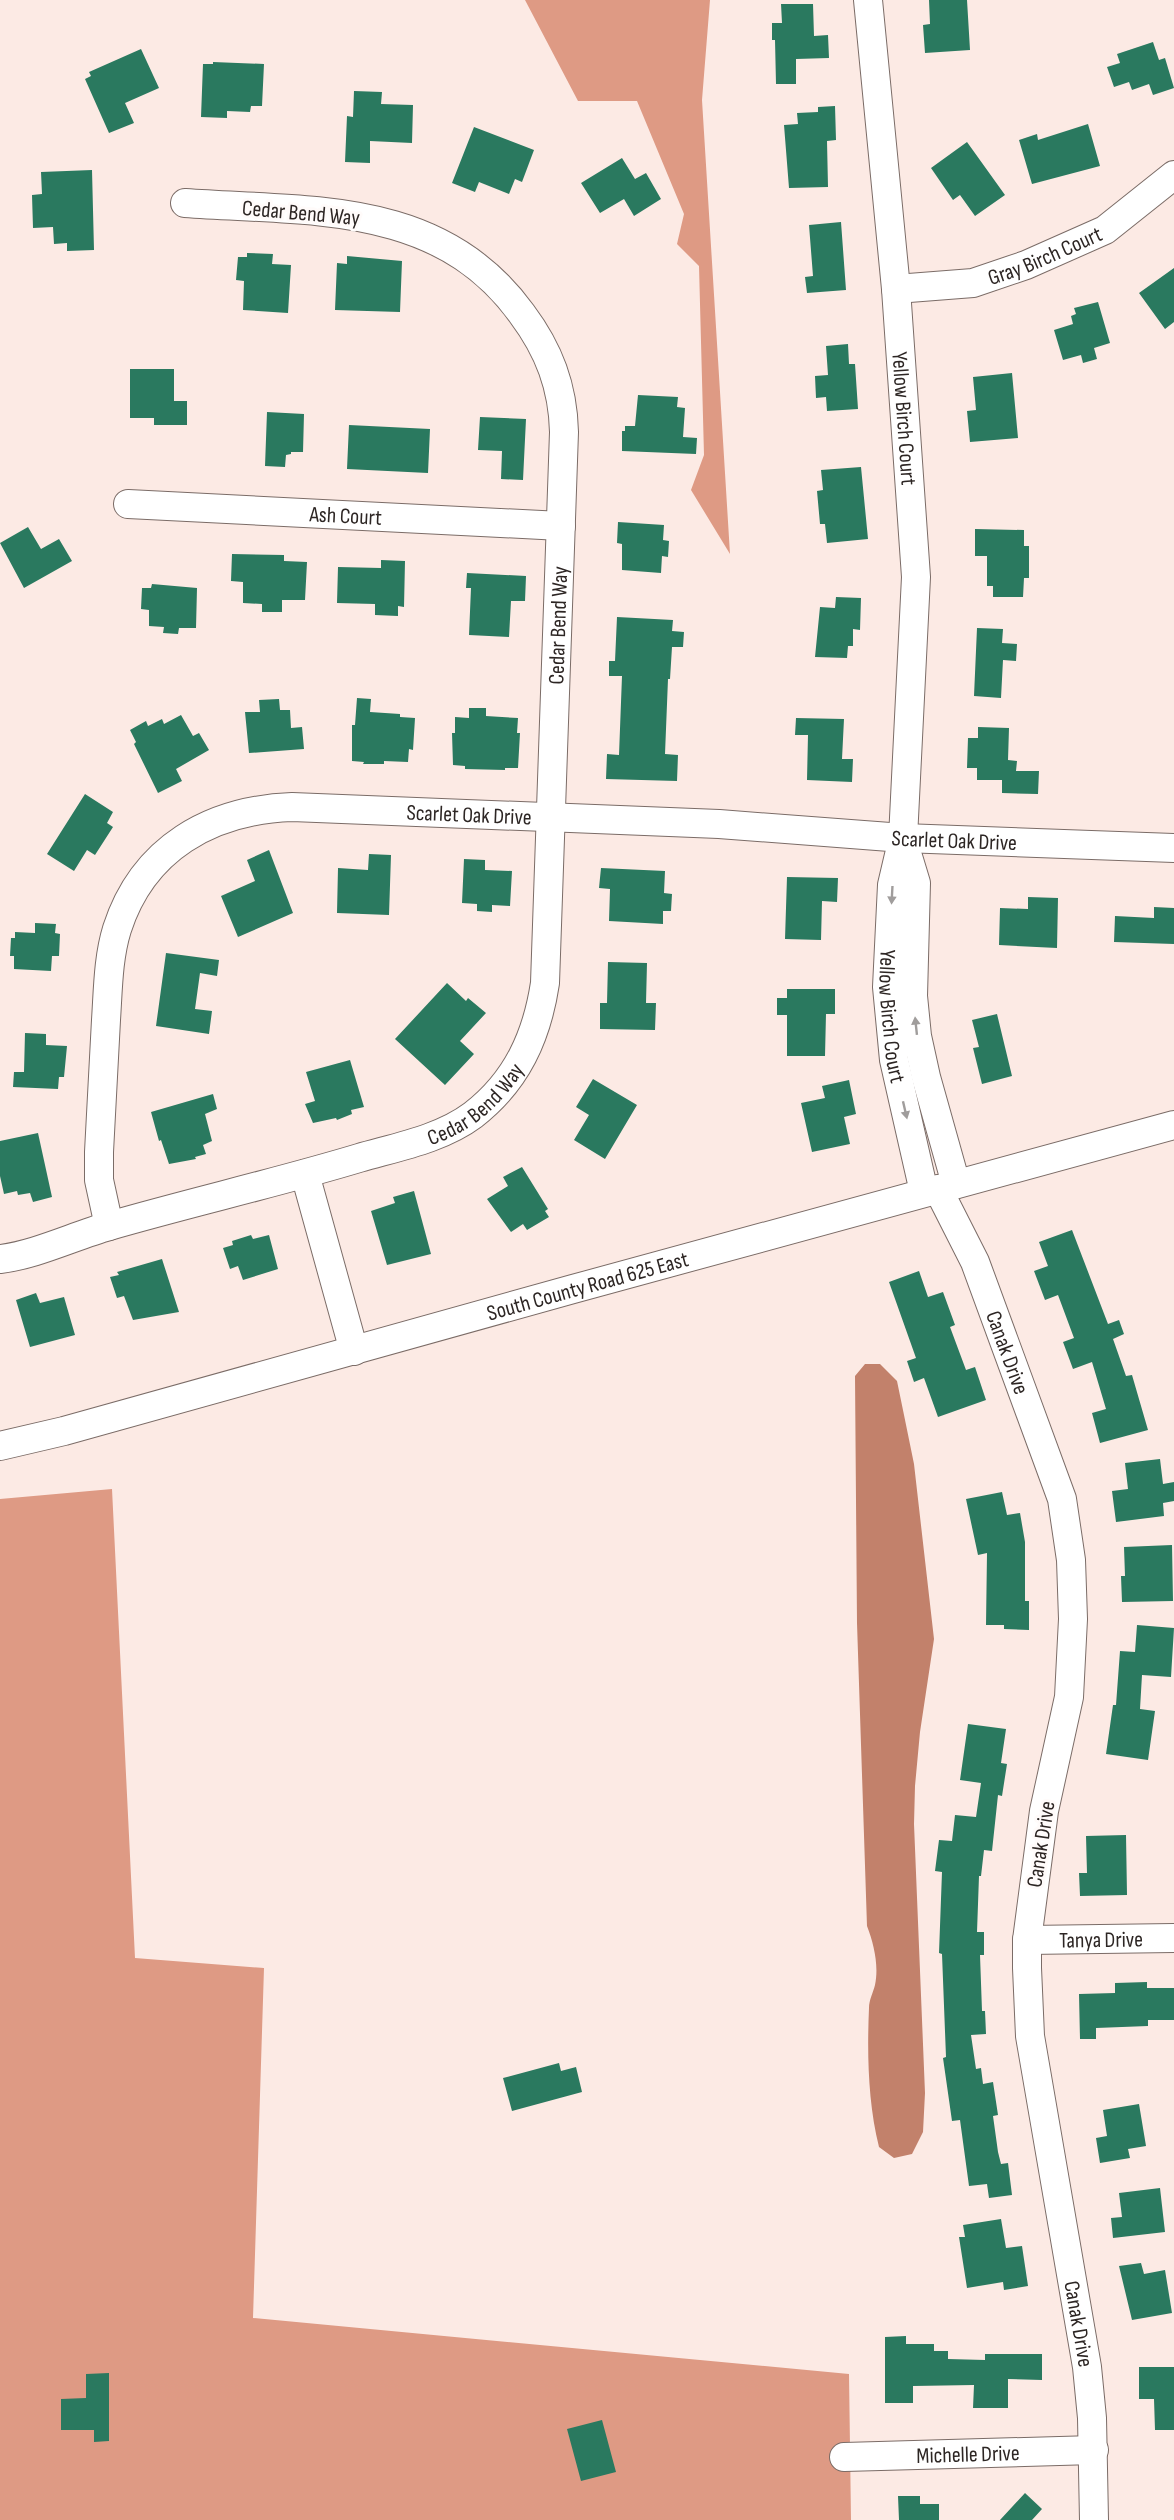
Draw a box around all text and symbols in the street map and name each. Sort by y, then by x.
street label: Cedar Bend Way [241,195,361,232]
street label: Gray Birch Court [985,221,1107,292]
street label: Yellow Birch Court [885,351,922,486]
street label: Ash Court [308,501,383,532]
street label: Cedar Bend Way [543,565,574,685]
street label: Scarlet Oak Drive [406,800,532,832]
street label: Scarlet Oak Drive [891,825,1017,857]
one-way arrow [887,886,896,905]
street label: Yellow Birch Court [872,949,911,1086]
one-way arrow [911,1016,921,1035]
street label: Cedar Bend Way [424,1058,531,1152]
one-way arrow [901,1100,910,1119]
street label: South County Road 625 East [484,1246,692,1327]
street label: Canak Drive [979,1307,1034,1398]
street label: Canak Drive [1021,1799,1062,1889]
street label: Tanya Drive [1059,1926,1143,1955]
street label: Canak Drive [1057,2279,1099,2369]
street label: Michelle Drive [916,2440,1020,2470]

